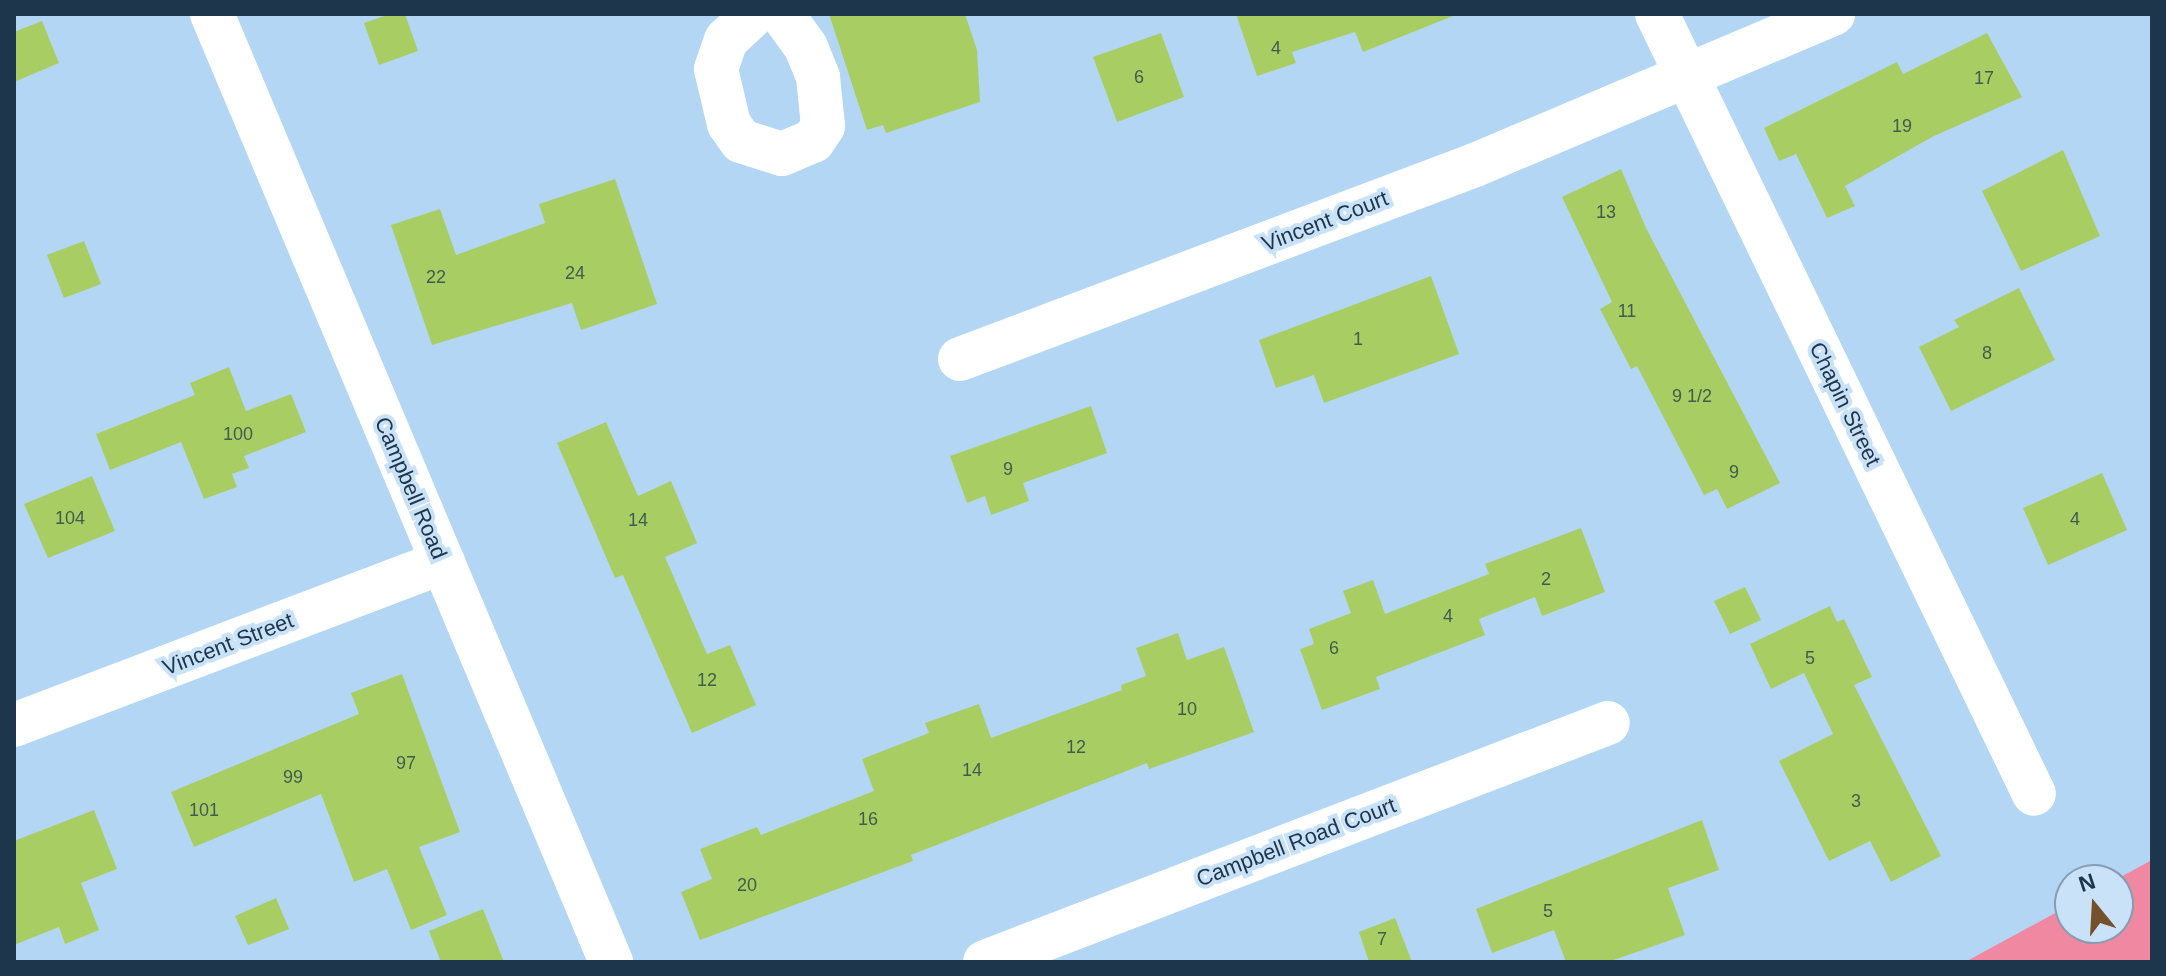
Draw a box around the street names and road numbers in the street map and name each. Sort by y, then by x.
street label: Vincent Court [1258,185,1392,257]
street label: Chapin Street [1804,338,1886,470]
street label: Campbell Road [369,413,453,563]
street label: Vincent Street [159,607,297,681]
street label: Campbell Road Court [1193,792,1399,892]

